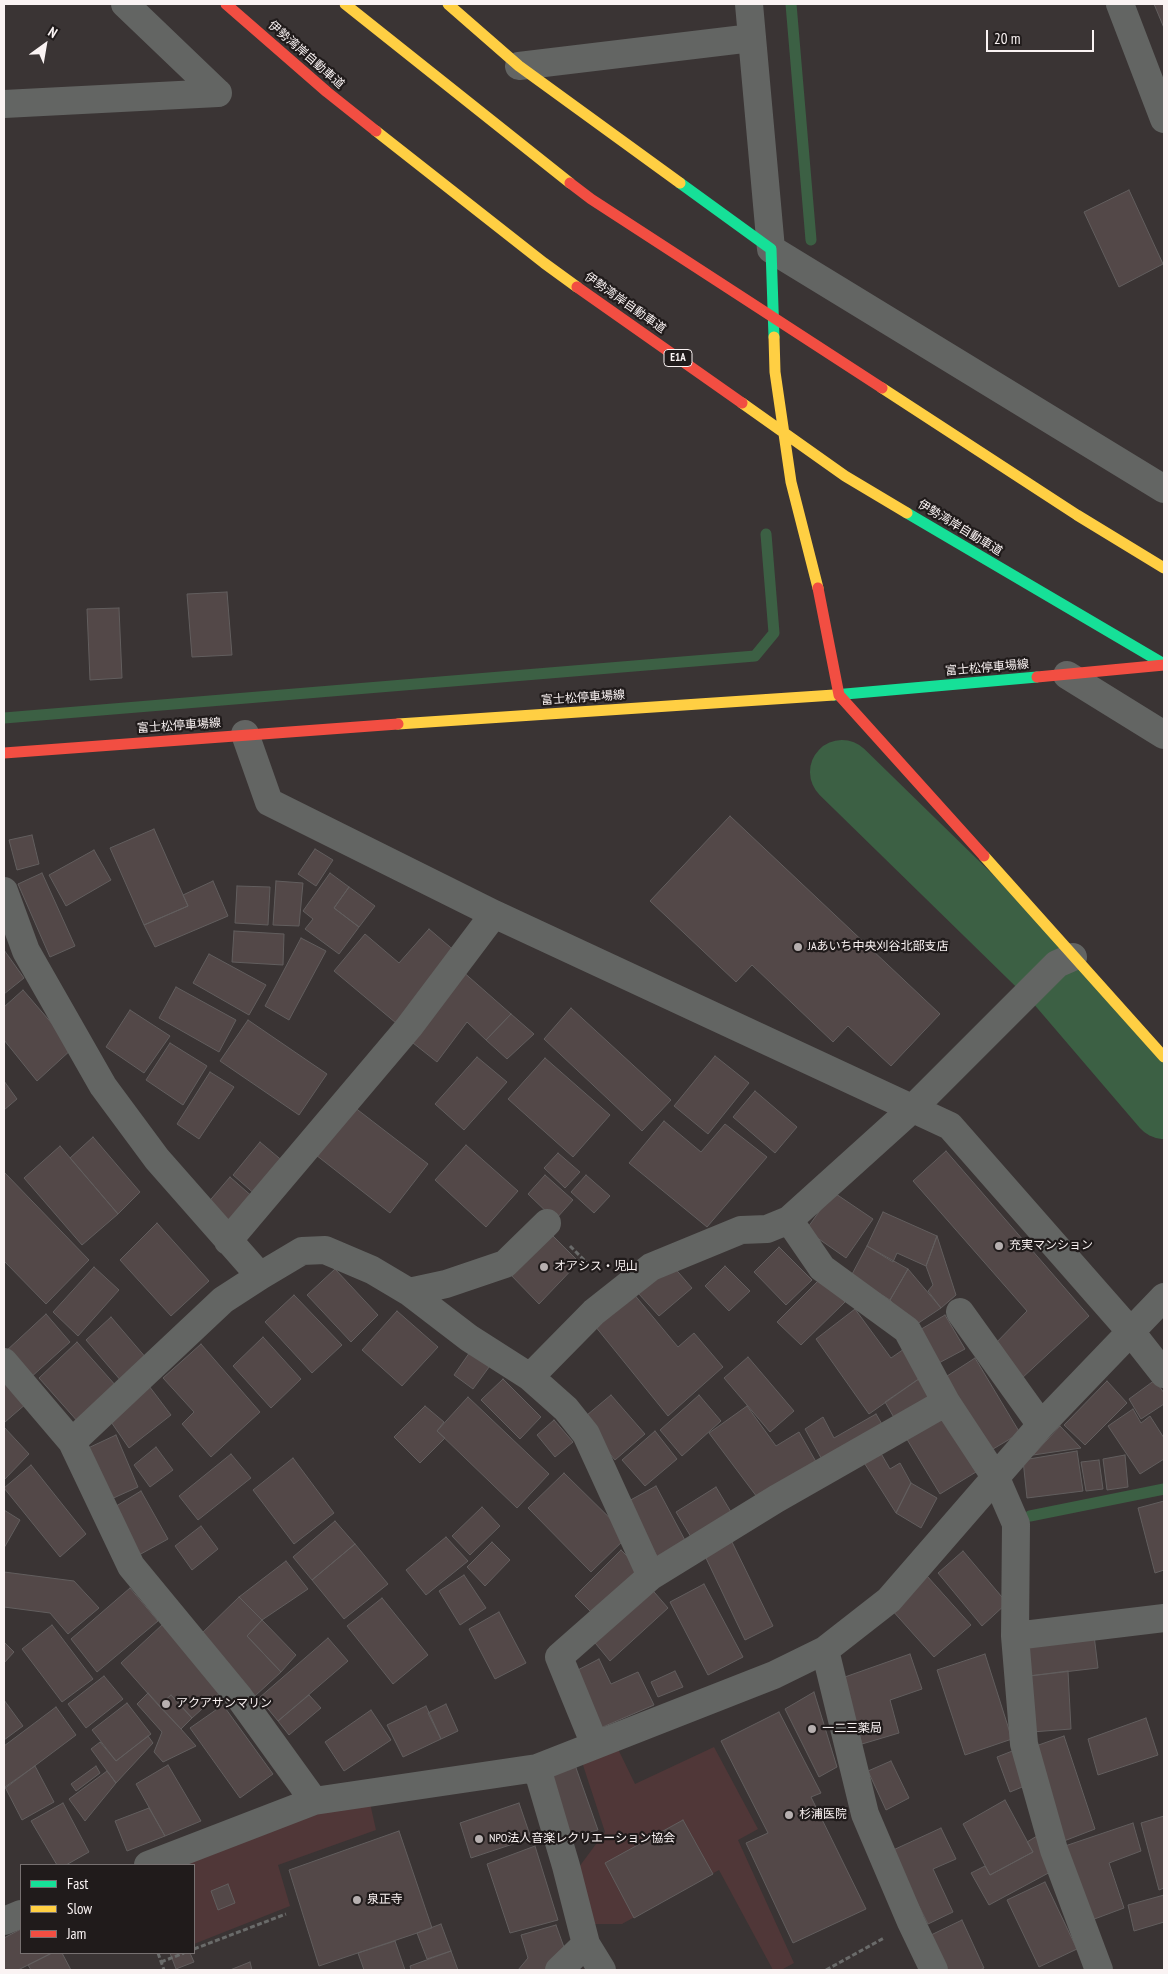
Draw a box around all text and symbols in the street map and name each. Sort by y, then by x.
street label: 伊勢湾岸自動車道 [265,18,347,92]
north arrow [20,20,70,70]
scale bar [988,20,1096,52]
text: N [45,23,61,42]
text: 20 m [994,29,1020,48]
street label: 伊勢湾岸自動車道 [582,270,668,336]
road number: E1A [664,349,692,366]
street label: 伊勢湾岸自動車道 [915,497,1005,559]
street label: 富士松停車場線 [945,657,1029,679]
street label: 富士松停車場線 [541,688,625,708]
street label: 富士松停車場線 [137,716,221,736]
place label: JAあいち中央刈谷北部支店 [808,940,949,954]
marker: JAあいち中央刈谷北部支店 [792,941,804,953]
place label: 充実マンション [1009,1239,1093,1253]
marker: 充実マンション [993,1240,1005,1252]
place label: オアシス・児山 [554,1260,638,1274]
marker: オアシス・児山 [538,1261,550,1273]
place label: アクアサンマリン [176,1697,272,1711]
marker: アクアサンマリン [160,1698,172,1710]
place label: 一二三薬局 [822,1722,882,1736]
marker: 一二三薬局 [806,1723,818,1735]
place label: 杉浦医院 [799,1808,847,1822]
marker: 杉浦医院 [783,1809,795,1821]
place label: NPO法人音楽レクリエーション協会 [489,1832,675,1846]
marker: NPO法人音楽レクリエーション協会 [473,1833,485,1845]
legend [20,1864,195,1954]
text: Fast [67,1874,88,1893]
place label: 泉正寺 [367,1893,403,1907]
marker: 泉正寺 [351,1894,363,1906]
text: Slow [67,1899,92,1918]
text: Jam [67,1924,86,1943]

